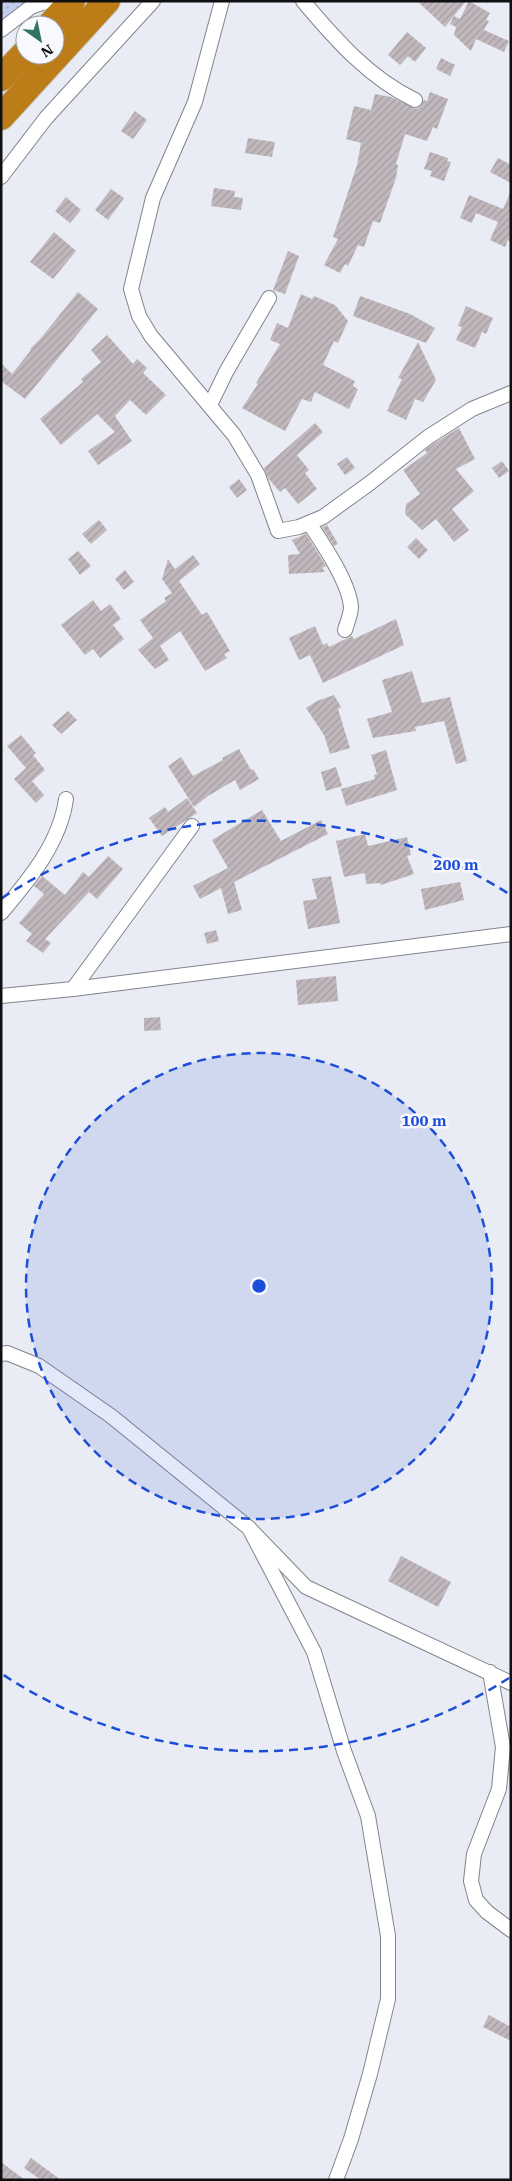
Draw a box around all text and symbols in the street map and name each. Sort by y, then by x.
north arrow [15,15,65,65]
text: N [38,40,57,61]
text: 200 m [433,855,479,874]
text: 100 m [401,1111,447,1130]
centre of rings [250,1277,268,1295]

